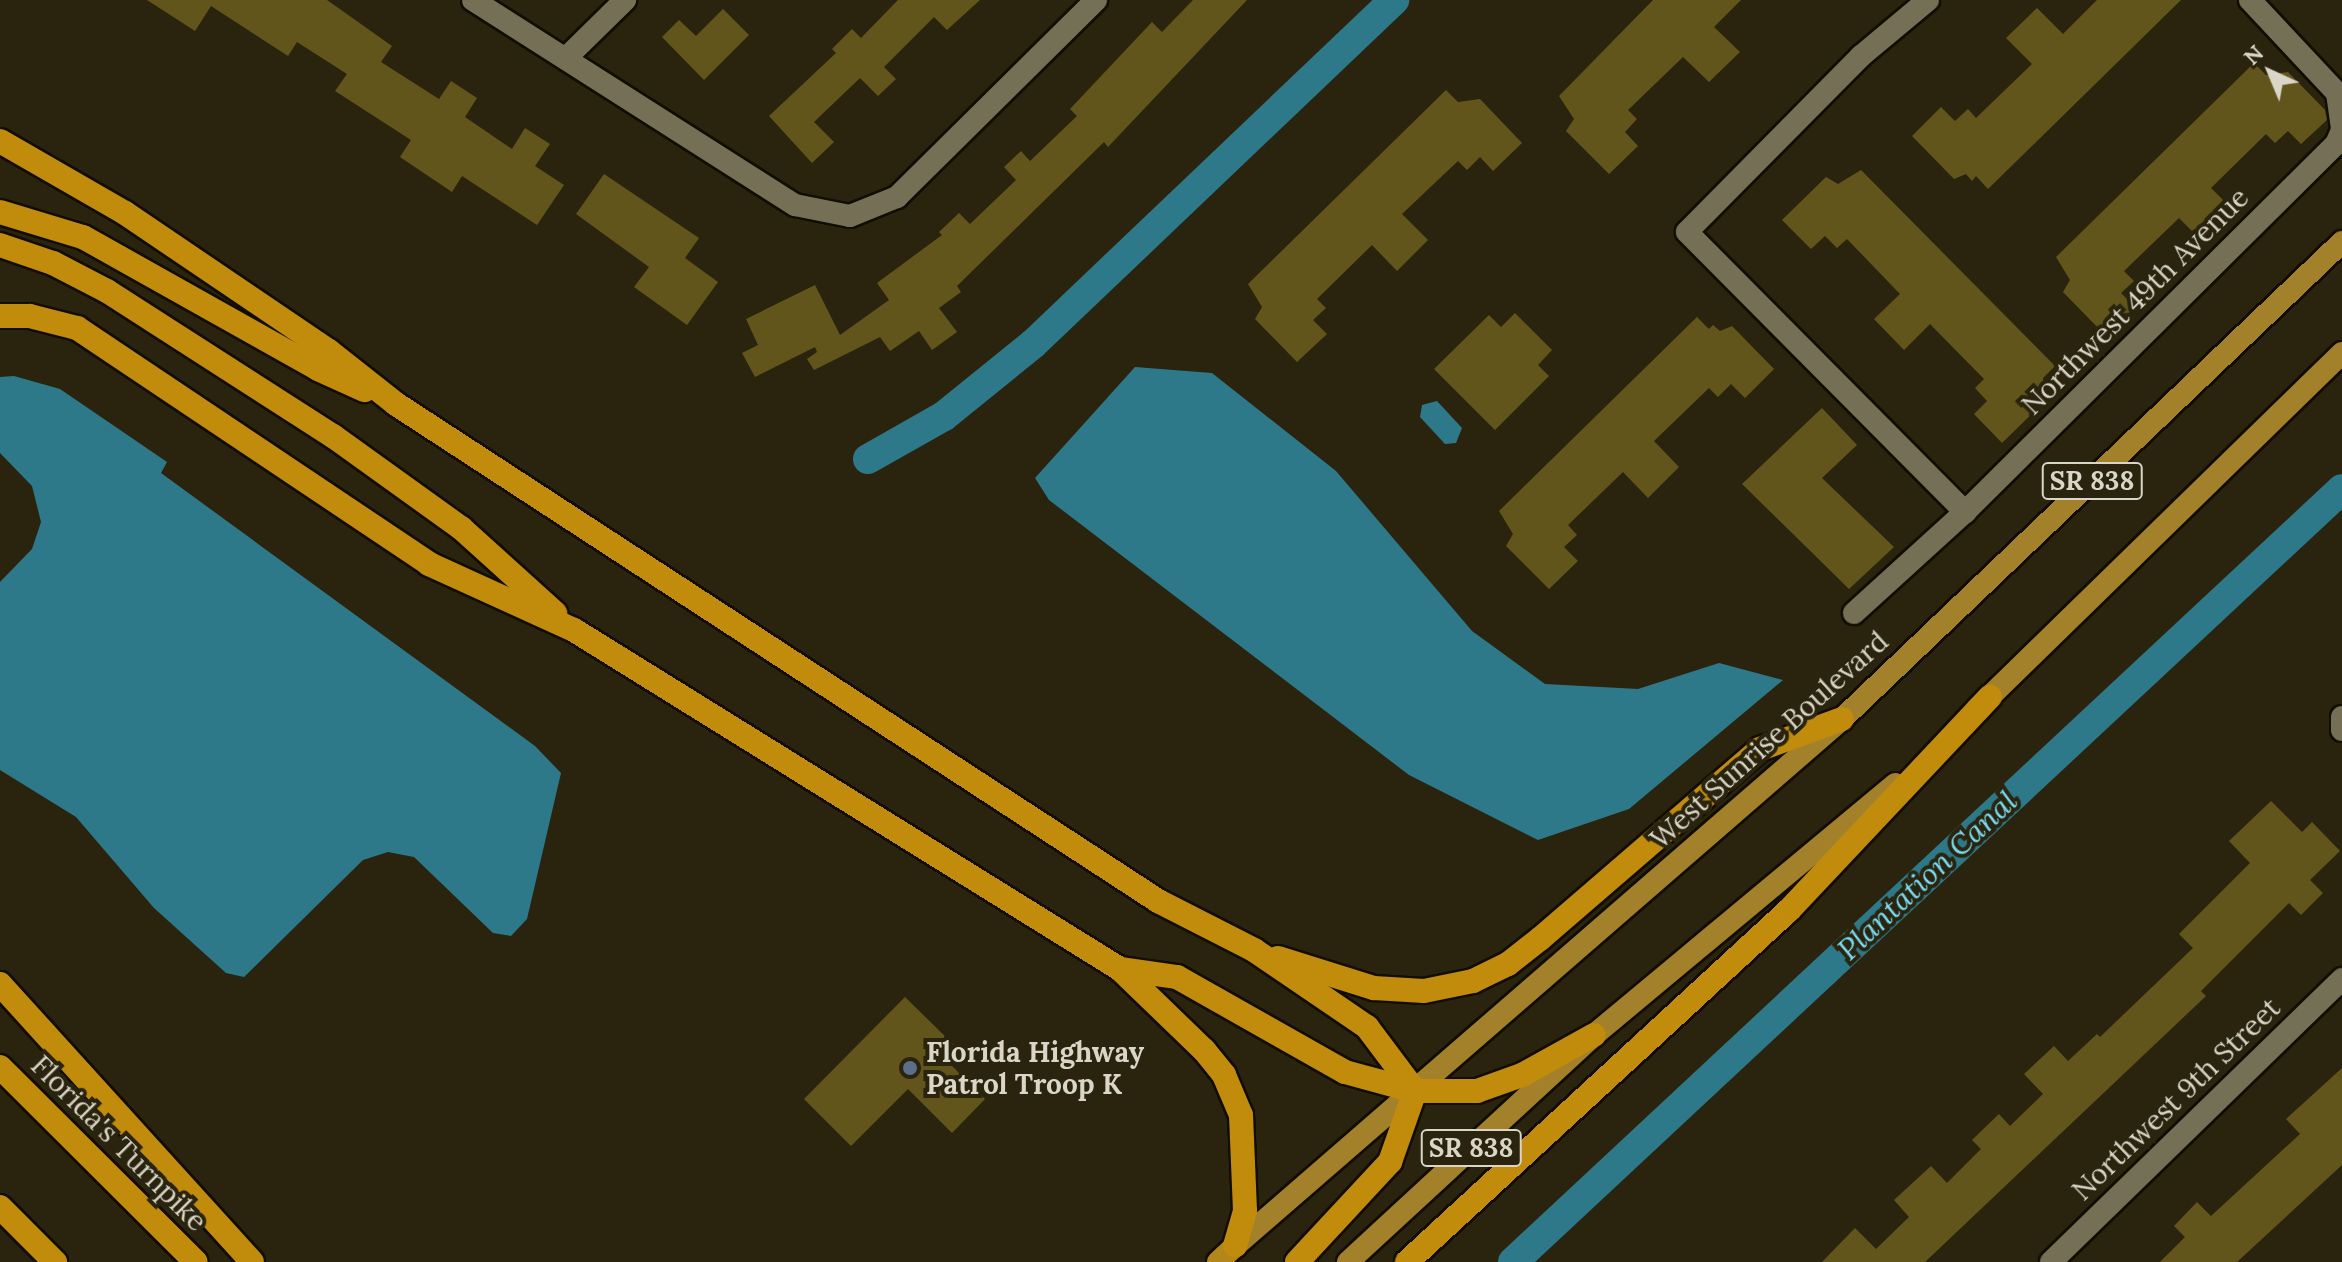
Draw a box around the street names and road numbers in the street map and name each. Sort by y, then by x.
street label: Northwest 49th Avenue [2015,181,2255,421]
road number: SR 838 [2040,459,2144,503]
street label: West Sunrise Boulevard [1643,624,1895,856]
street label: Northwest 9th Street [2065,991,2287,1207]
street label: Florida's Turnpike [24,1048,214,1238]
road number: SR 838 [1419,1126,1523,1170]

